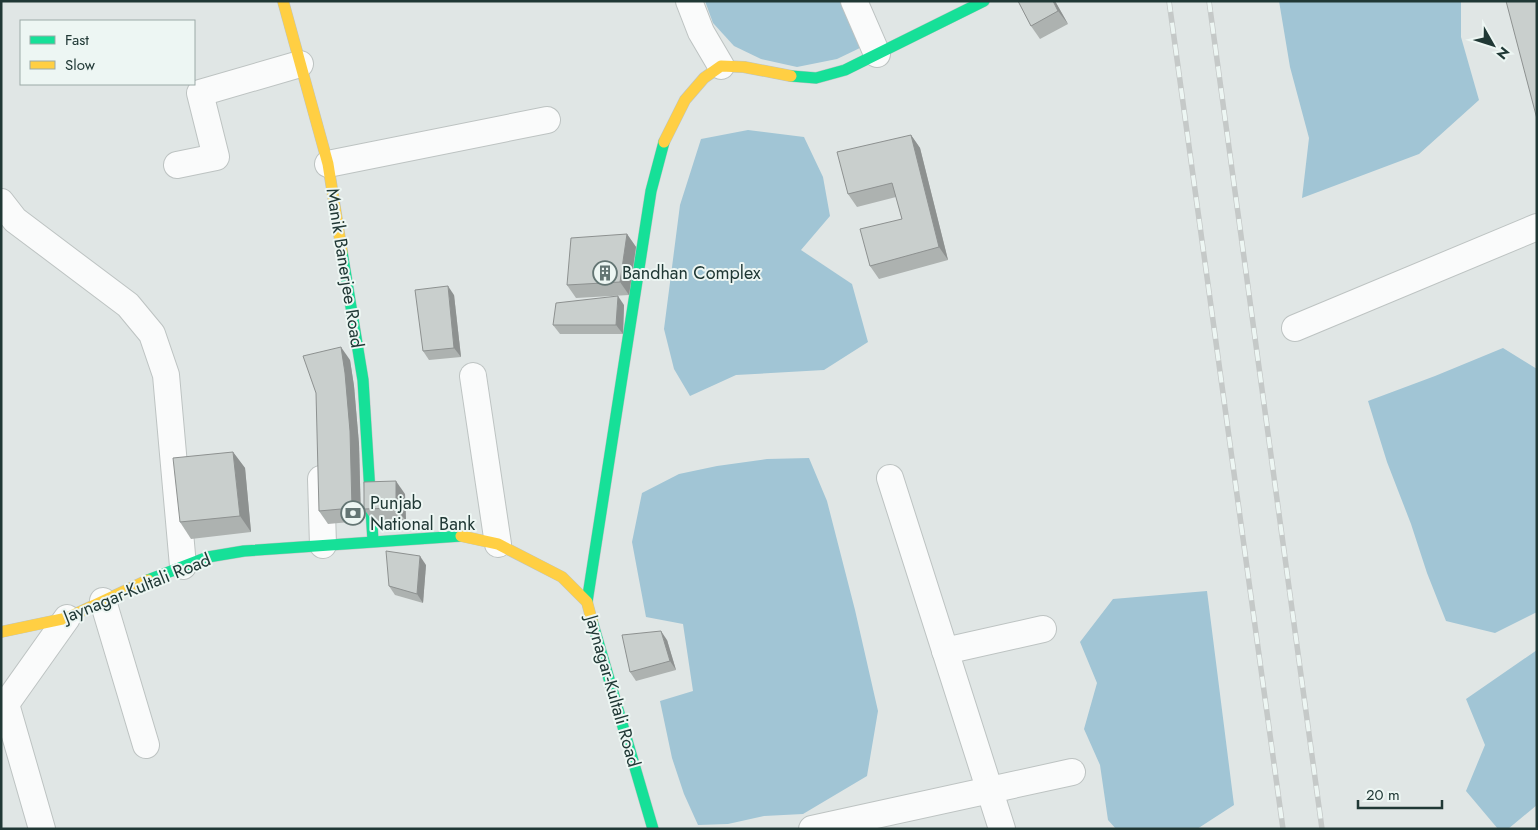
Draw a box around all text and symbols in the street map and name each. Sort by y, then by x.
legend [20,20,195,85]
north arrow [1468,20,1518,70]
text: Fast [65,29,89,51]
text: N [1492,43,1514,64]
text: Slow [65,54,96,76]
street label: Manik Banerjee Road [320,186,370,350]
building icon: Bandhan Complex [592,260,618,286]
place label: Bandhan Complex [622,260,761,286]
place label: Punjab National Bank [370,490,475,537]
bank icon: Punjab National Bank [340,500,366,526]
street label: Jaynagar-Kultali Road [57,547,215,630]
street label: Jaynagar-Kultali Road [578,610,647,770]
scale bar [1358,778,1442,810]
text: 20 m [1366,784,1400,806]

